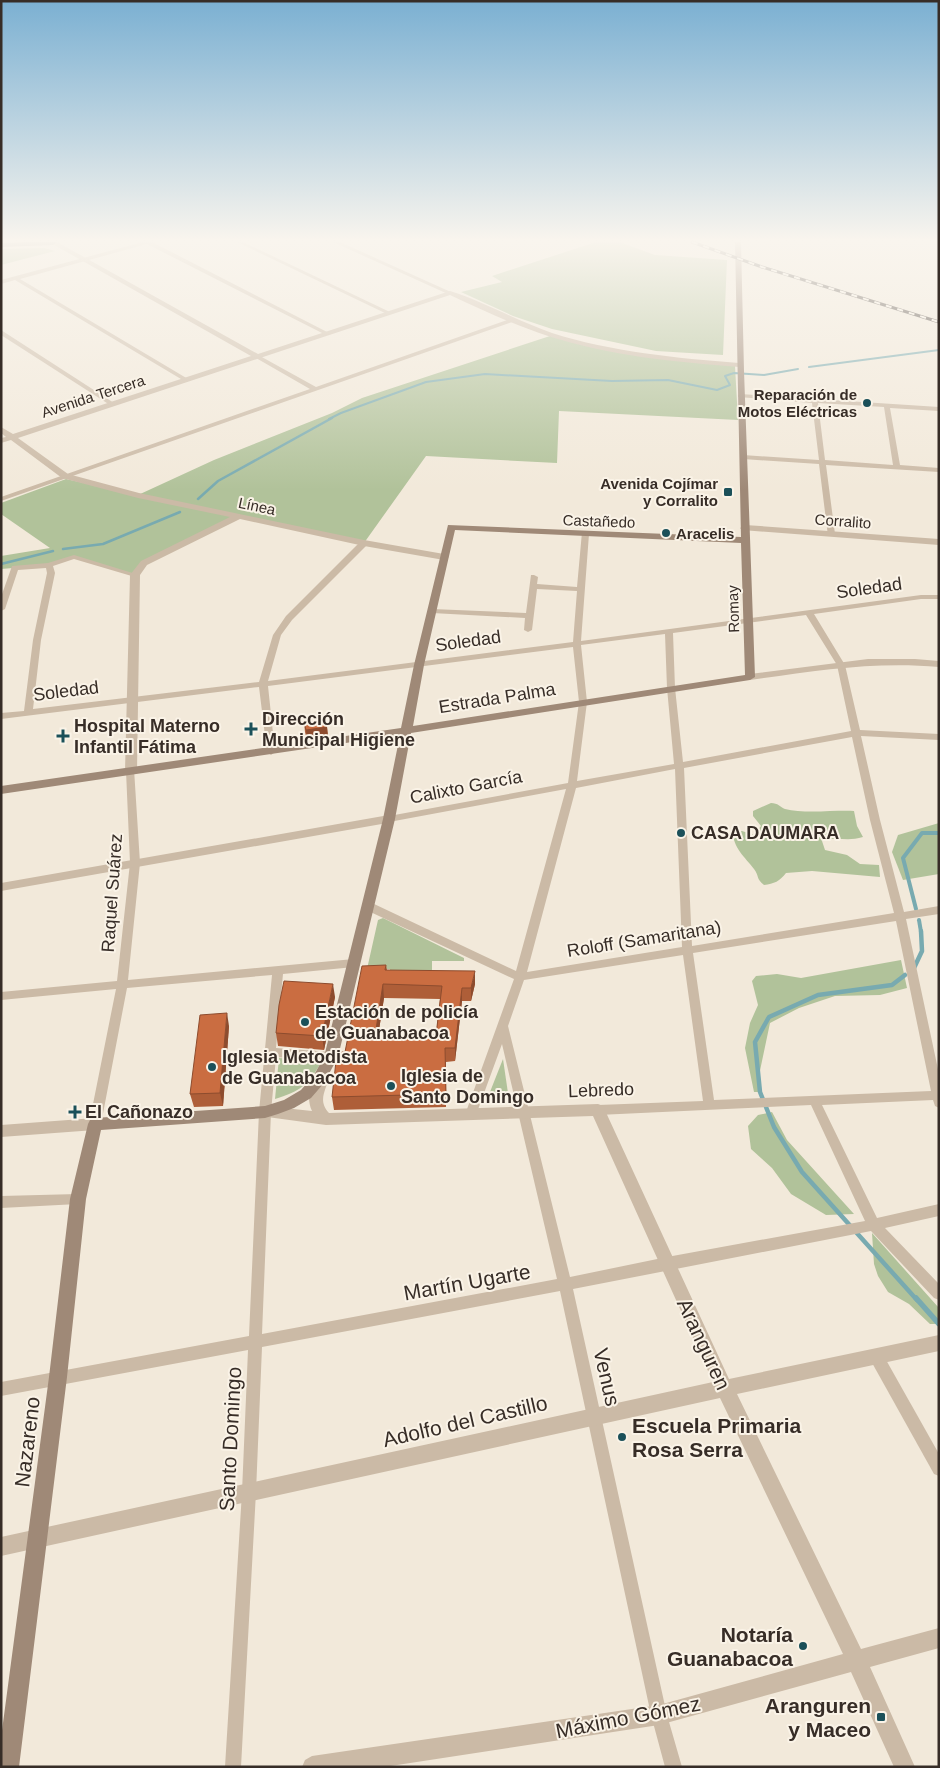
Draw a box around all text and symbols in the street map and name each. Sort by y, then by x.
street label: Avenida Tercera [39,371,148,421]
place label: Reparación de Motos Eléctricas [738,386,857,420]
marker: Reparación de Motos Eléctricas [861,397,873,409]
place label: Avenida Cojímar y Corralito [600,475,718,509]
marker: Avenida Cojímar y Corralito [722,486,734,498]
street label: Línea [237,494,278,518]
street label: Castañedo [562,511,636,531]
street label: Corralito [814,511,872,531]
place label: Aracelis [676,525,734,542]
marker: Aracelis [660,527,672,539]
street label: Soledad [835,574,903,602]
street label: Romay [724,584,742,633]
street label: Soledad [434,627,502,655]
street label: Soledad [32,677,100,705]
street label: Estrada Palma [437,679,558,717]
place label: Dirección Municipal Higiene [262,709,415,750]
place label: Hospital Materno Infantil Fátima [74,716,220,757]
marker: Dirección Municipal Higiene [244,722,258,736]
marker: Hospital Materno Infantil Fátima [56,729,70,743]
street label: Calixto García [408,766,525,808]
place label: CASA DAUMARA [691,823,839,843]
marker: CASA DAUMARA [675,827,687,839]
street label: Raquel Suárez [98,833,126,953]
street label: Roloff (Samaritana) [566,917,722,961]
place label: Estación de policía de Guanabacoa [315,1002,479,1043]
marker: Estación de policía de Guanabacoa [299,1016,311,1028]
place label: Iglesia Metodista de Guanabacoa [222,1047,368,1088]
marker: Iglesia Metodista de Guanabacoa [206,1061,218,1073]
place label: Iglesia de Santo Domingo [401,1066,534,1107]
street label: Lebredo [568,1079,634,1101]
marker: Iglesia de Santo Domingo [385,1080,397,1092]
place label: El Cañonazo [85,1102,193,1122]
marker: El Cañonazo [69,1106,81,1118]
street label: Martín Ugarte [402,1260,532,1304]
street label: Aranguren [673,1295,735,1393]
street label: Venus [589,1346,625,1408]
street label: Santo Domingo [215,1366,245,1512]
street label: Adolfo del Castillo [381,1391,549,1451]
street label: Nazareno [10,1395,44,1489]
place label: Escuela Primaria Rosa Serra [632,1414,802,1461]
marker: Escuela Primaria Rosa Serra [616,1431,628,1443]
place label: Notaría Guanabacoa [667,1623,793,1670]
marker: Notaría Guanabacoa [797,1640,809,1652]
street label: Máximo Gómez [554,1692,702,1742]
place label: Aranguren y Maceo [765,1694,871,1741]
marker: Aranguren y Maceo [875,1711,887,1723]

